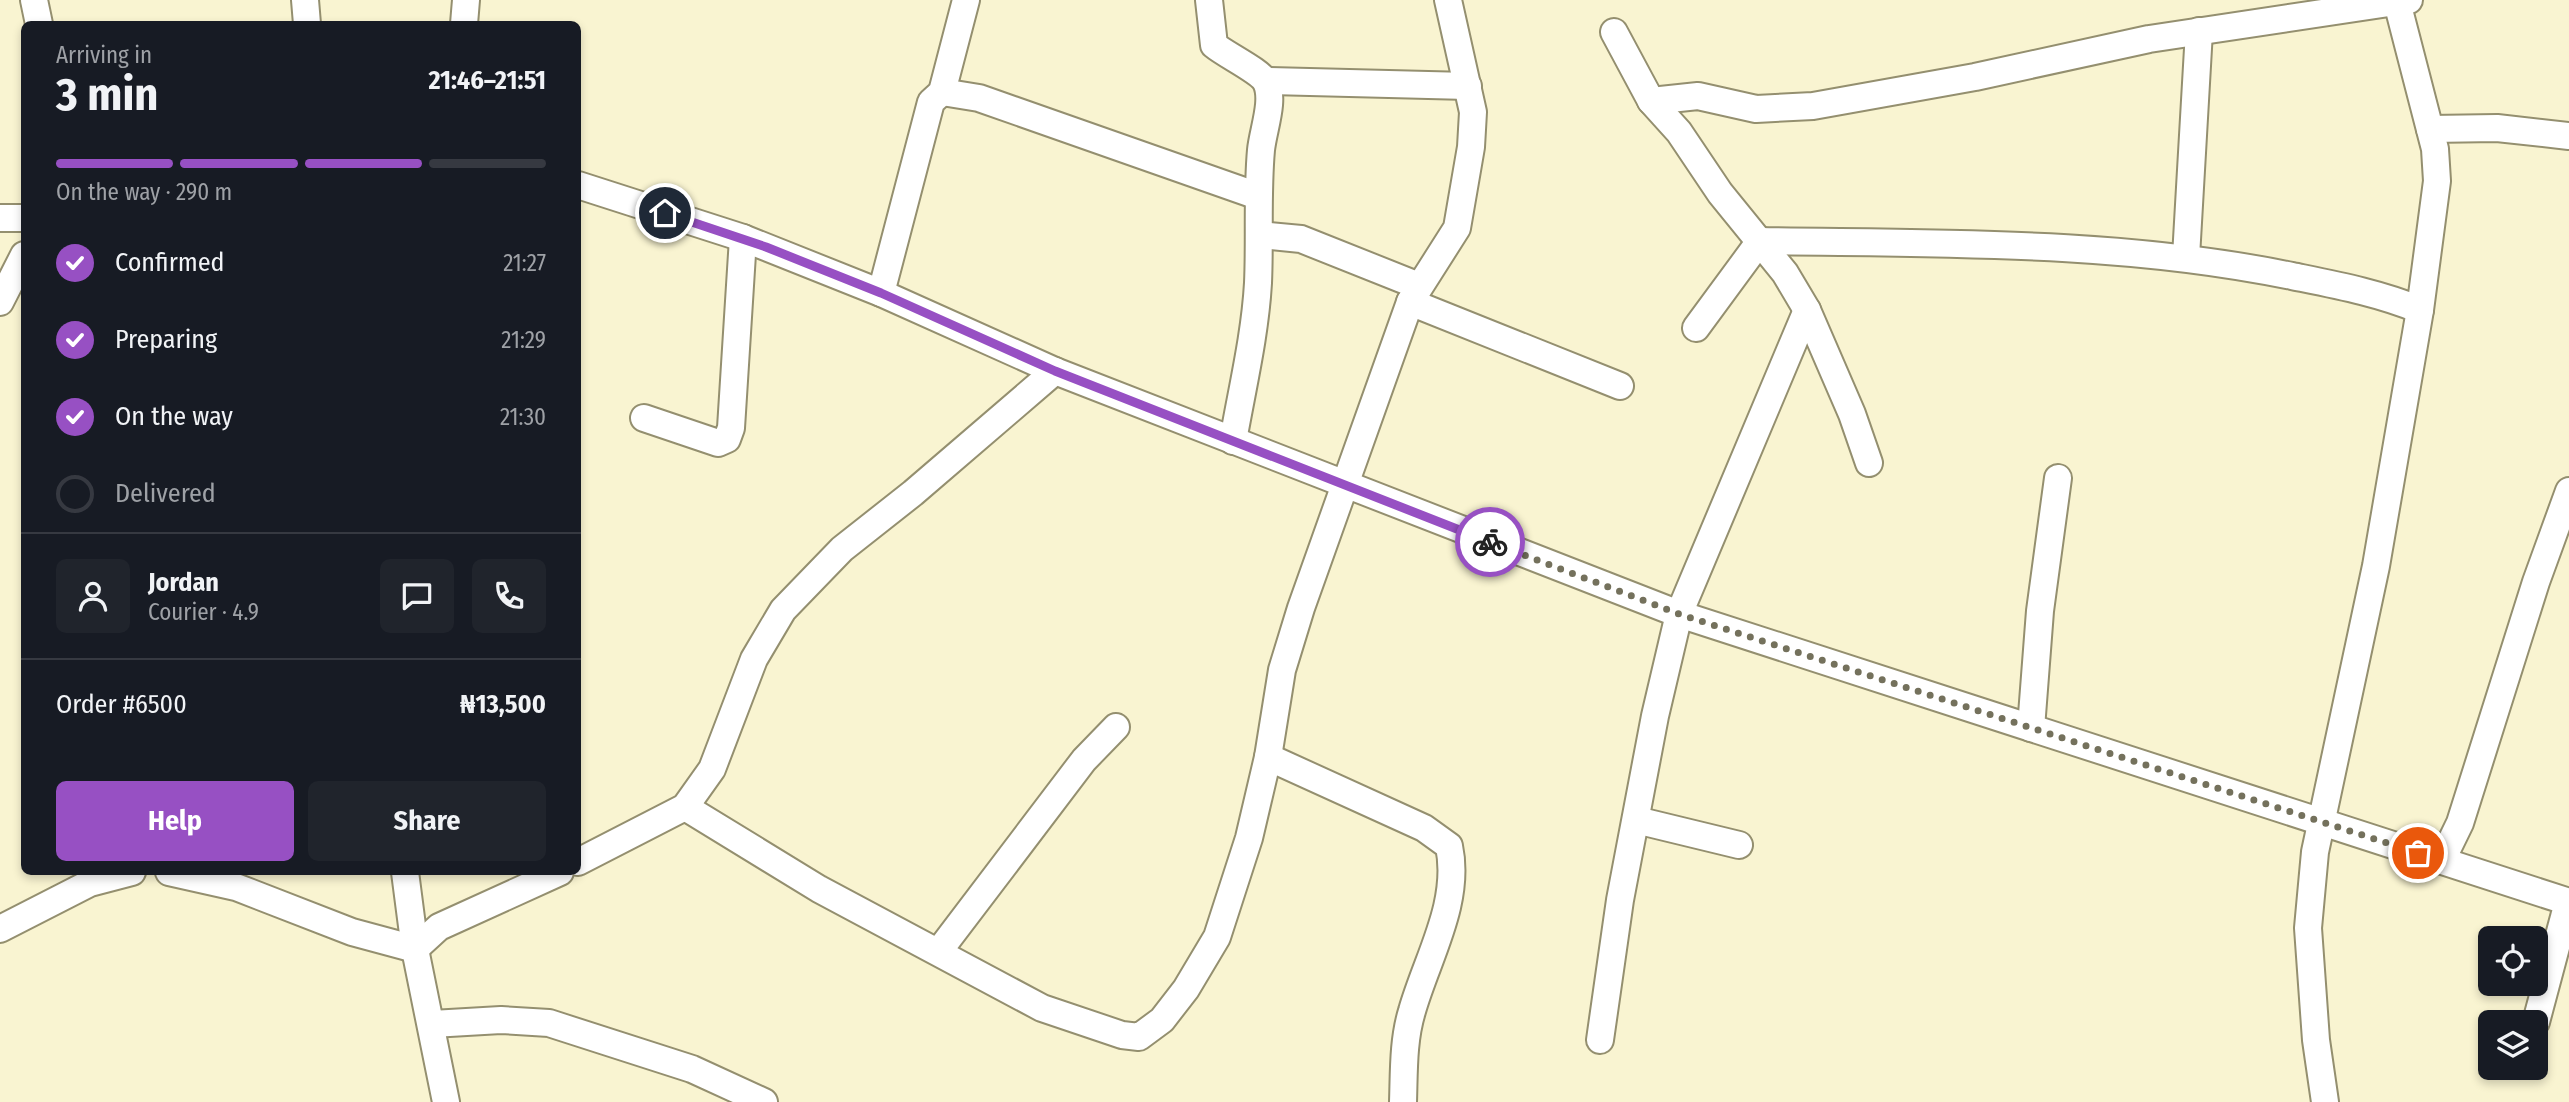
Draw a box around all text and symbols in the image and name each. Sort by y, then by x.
text: Arriving in [56,41,152,69]
text: 21:46–21:51 [428,65,546,96]
text: 3 min [56,67,158,122]
text: On the way · 290 m [56,178,232,206]
pin [635,183,695,243]
icon: home [646,194,684,232]
icon: check [56,244,94,282]
text: Confirmed [115,247,225,278]
text: 21:27 [503,249,546,277]
icon: check [56,321,94,359]
text: Preparing [115,324,217,355]
text: 21:29 [501,326,546,354]
icon: check [56,398,94,436]
text: On the way [115,401,233,432]
text: 21:30 [500,403,546,431]
text: Delivered [115,478,216,509]
courier [1455,507,1525,577]
icon: bike [1471,523,1509,561]
button: person [56,559,130,633]
button: chat [380,559,454,633]
button: phone [472,559,546,633]
text: Jordan [148,567,219,598]
text: Courier · 4.9 [148,598,259,626]
text: Order #6500 [56,689,187,720]
text: ₦13,500 [460,689,546,720]
button: Help [56,781,294,861]
button: Share [308,781,546,861]
pin [2388,823,2448,883]
icon: bag [2399,834,2437,872]
map controls [2478,926,2548,1080]
button: locate [2478,926,2548,996]
button: layers [2478,1010,2548,1080]

